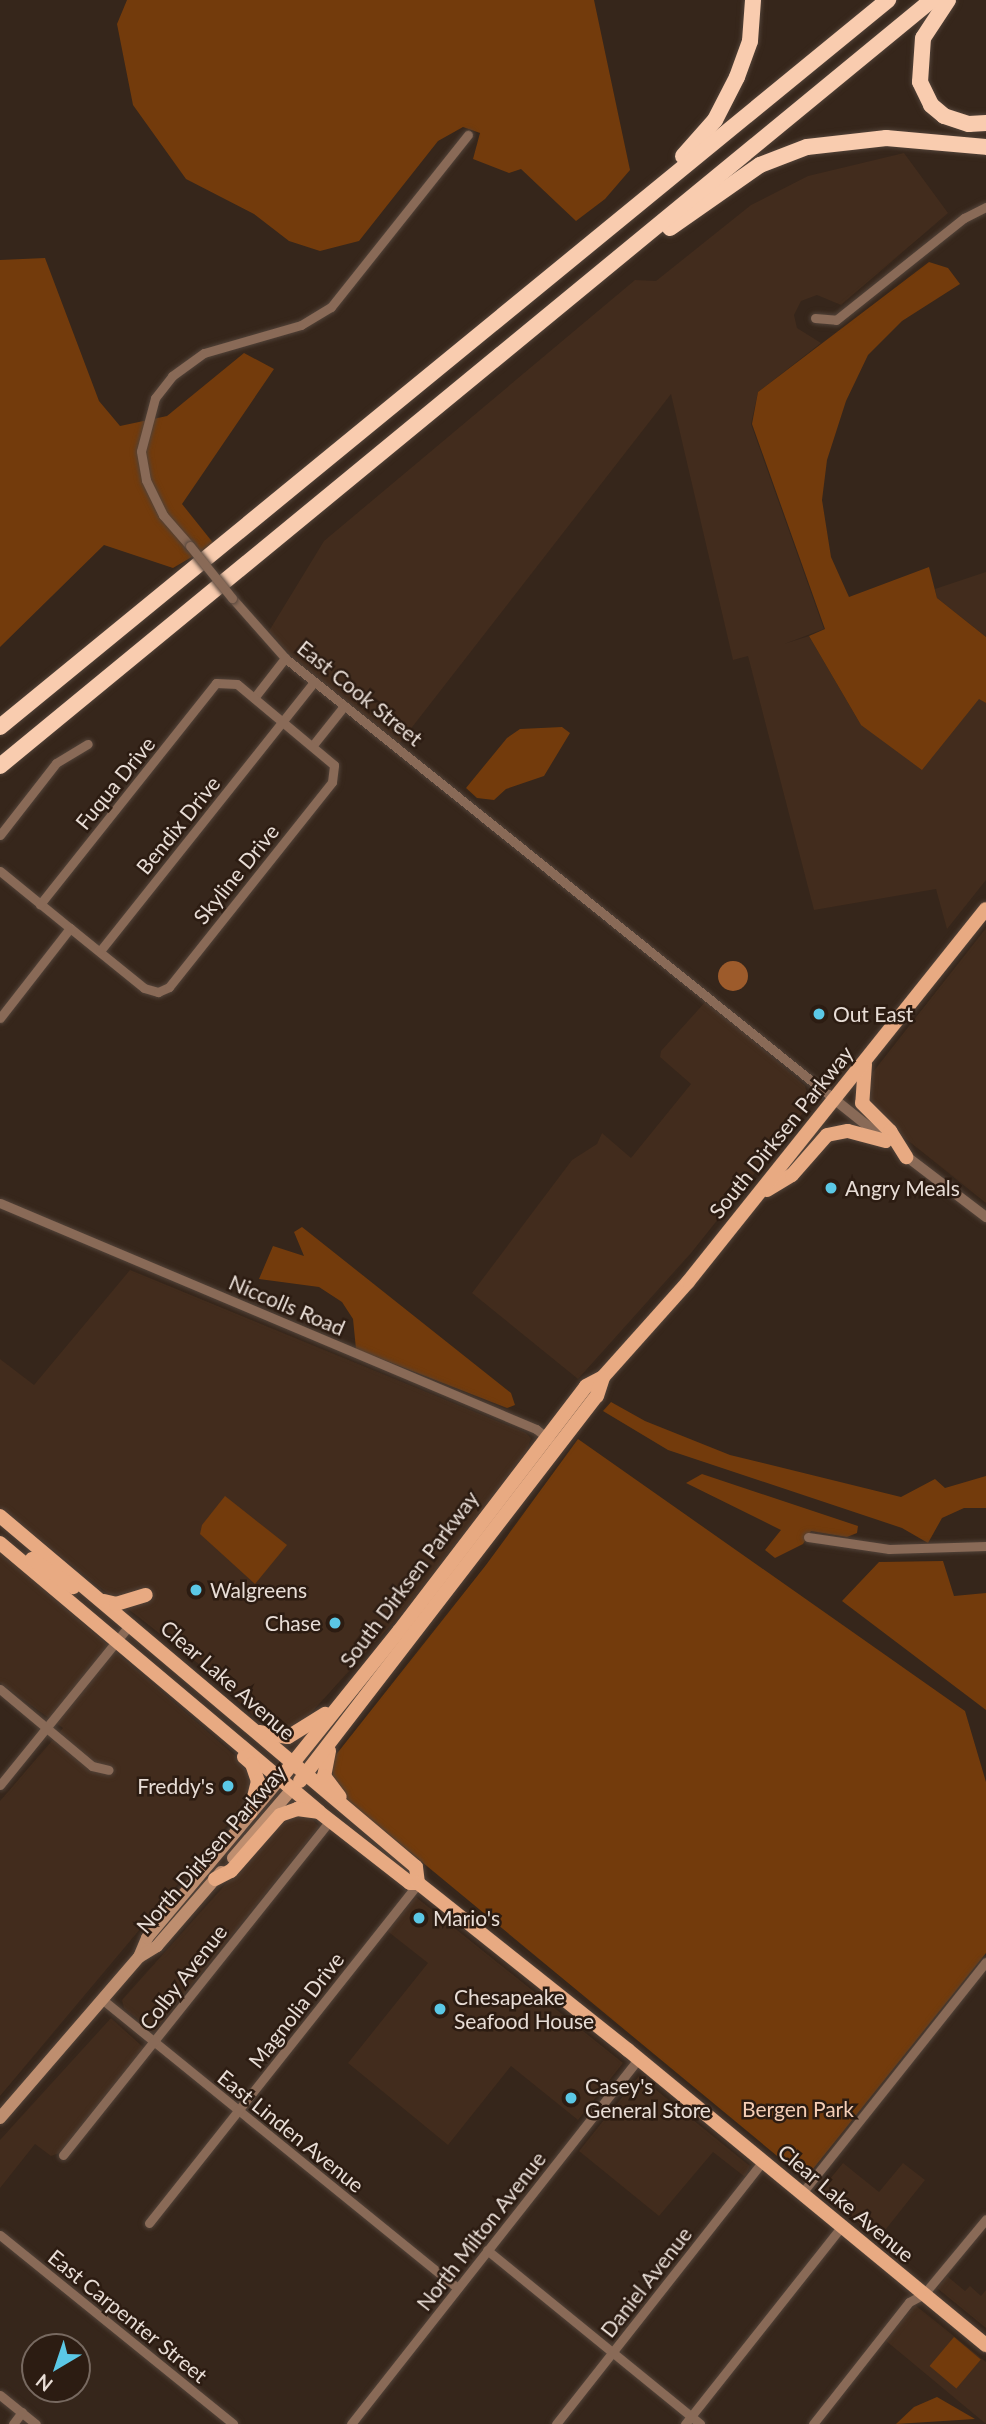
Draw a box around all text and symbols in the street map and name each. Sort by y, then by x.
street label: East Cook Street [292,635,428,751]
street label: Fuqua Drive [70,731,160,835]
street label: Bendix Drive [131,771,225,879]
street label: Skyline Drive [188,819,284,929]
place label: Out East [833,1001,913,1027]
marker: Out East [811,1006,827,1022]
street label: South Dirksen Parkway [704,1041,858,1223]
place label: Angry Meals [845,1175,960,1201]
marker: Angry Meals [823,1180,839,1196]
street label: Niccolls Road [225,1269,349,1341]
street label: South Dirksen Parkway [334,1486,484,1672]
place label: Walgreens [210,1577,307,1603]
marker: Walgreens [188,1582,204,1598]
place label: Chase [265,1610,321,1636]
street label: Clear Lake Avenue [155,1614,301,1746]
marker: Chase [327,1615,343,1631]
street label: North Dirksen Parkway [131,1760,291,1938]
place label: Freddy's [137,1773,214,1799]
marker: Freddy's [220,1778,236,1794]
place label: Mario's [433,1905,500,1931]
marker: Mario's [411,1910,427,1926]
street label: Colby Avenue [134,1919,232,2035]
street label: Magnolia Drive [243,1947,349,2073]
place label: Chesapeake Seafood House [454,1984,594,2034]
marker: Chesapeake Seafood House [432,2001,448,2017]
street label: East Linden Avenue [213,2064,369,2198]
place label: Casey's General Store [585,2073,711,2123]
marker: Casey's General Store [563,2090,579,2106]
park label: Bergen Park [742,2096,854,2122]
street label: Clear Lake Avenue [772,2138,920,2268]
street label: North Milton Avenue [411,2146,551,2316]
street label: Daniel Avenue [595,2222,697,2342]
street label: East Carpenter Street [43,2244,213,2388]
north arrow [21,2333,91,2403]
text: N [31,2370,57,2397]

